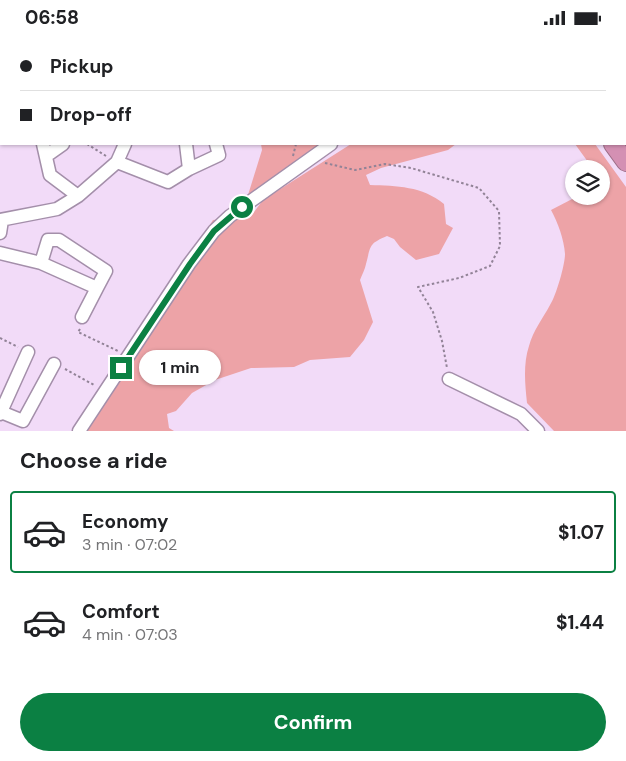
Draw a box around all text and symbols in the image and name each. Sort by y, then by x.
text: 06:58 [25,5,79,30]
text: Pickup [50,54,114,79]
text: Drop-off [50,102,132,127]
map controls [565,160,610,205]
button: layers [565,160,610,205]
route start [231,196,253,218]
callout: 1 min [138,351,221,385]
route end [110,357,132,379]
text: 1 min [161,357,199,378]
text: Choose a ride [20,446,168,475]
text: Economy [82,509,169,534]
icon: car [22,510,67,555]
text: $1.07 [558,520,604,545]
text: 3 min · 07:02 [82,534,177,555]
text: Comfort [82,599,160,624]
icon: car [22,600,67,645]
text: $1.44 [556,610,604,635]
text: 4 min · 07:03 [82,624,178,645]
button: Confirm [20,693,606,751]

